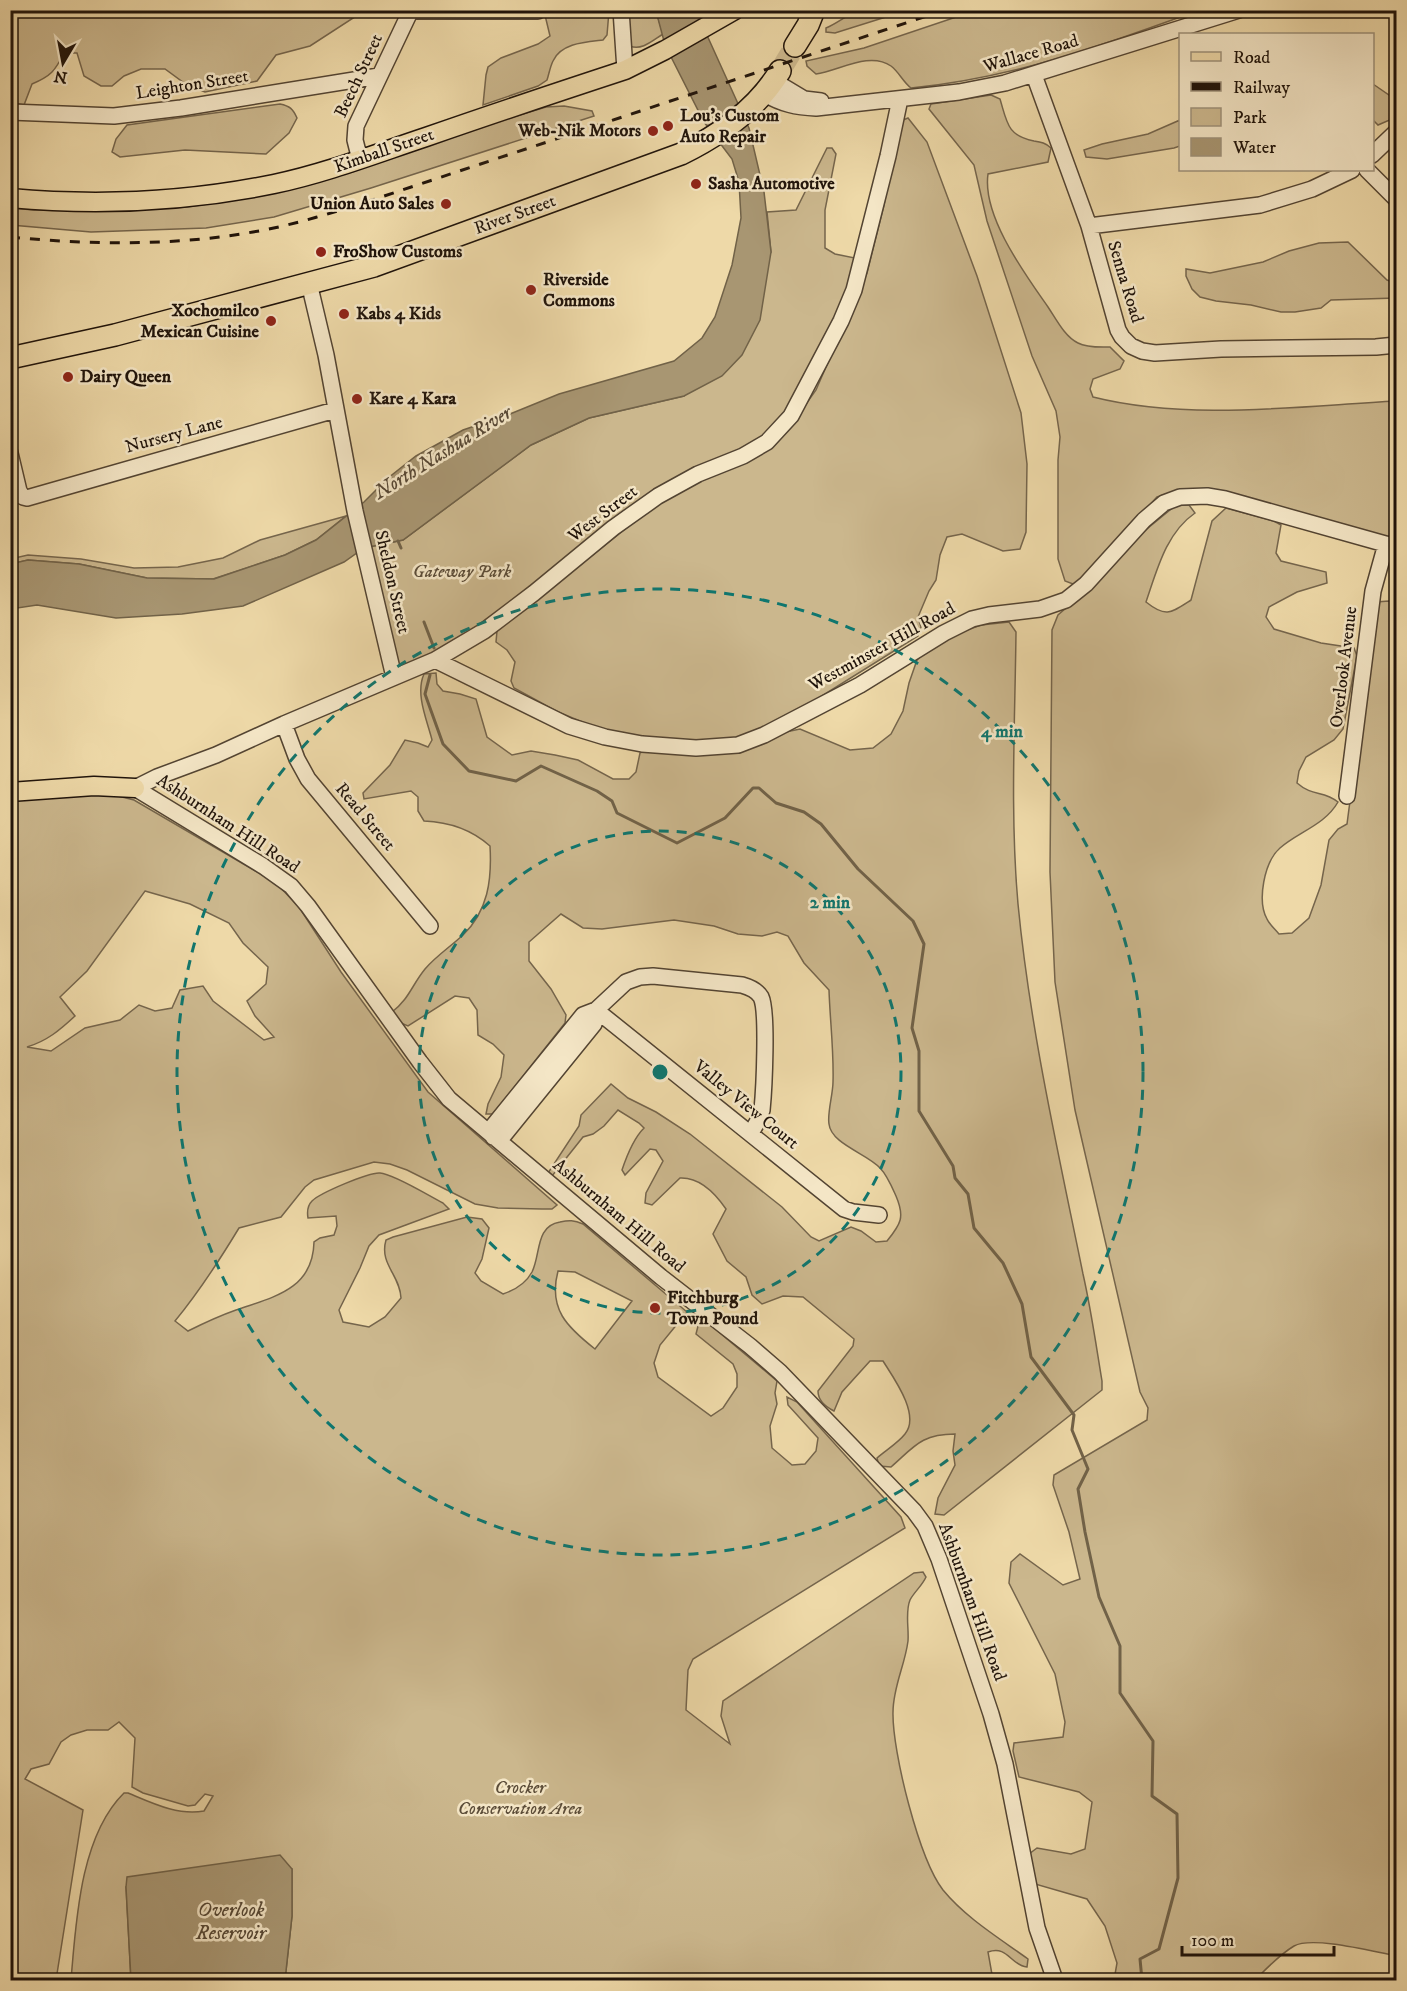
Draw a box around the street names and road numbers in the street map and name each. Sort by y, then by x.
street label: Beech Street [330,30,388,121]
street label: Wallace Road [980,30,1081,78]
street label: Leighton Street [134,65,250,105]
street label: Kimball Street [331,124,437,178]
street label: River Street [471,190,559,240]
street label: Senna Road [1102,238,1148,326]
street label: Nursery Lane [123,411,225,459]
street label: West Street [563,481,642,548]
street label: Sheldon Street [369,528,415,636]
street label: Westminster Hill Road [804,598,959,697]
street label: Overlook Avenue [1326,605,1362,729]
street label: Ashburnham Hill Road [152,769,304,879]
street label: Read Street [330,778,400,856]
street label: Valley View Court [688,1055,803,1154]
street label: Ashburnham Hill Road [548,1154,690,1278]
street label: Ashburnham Hill Road [933,1520,1011,1684]

